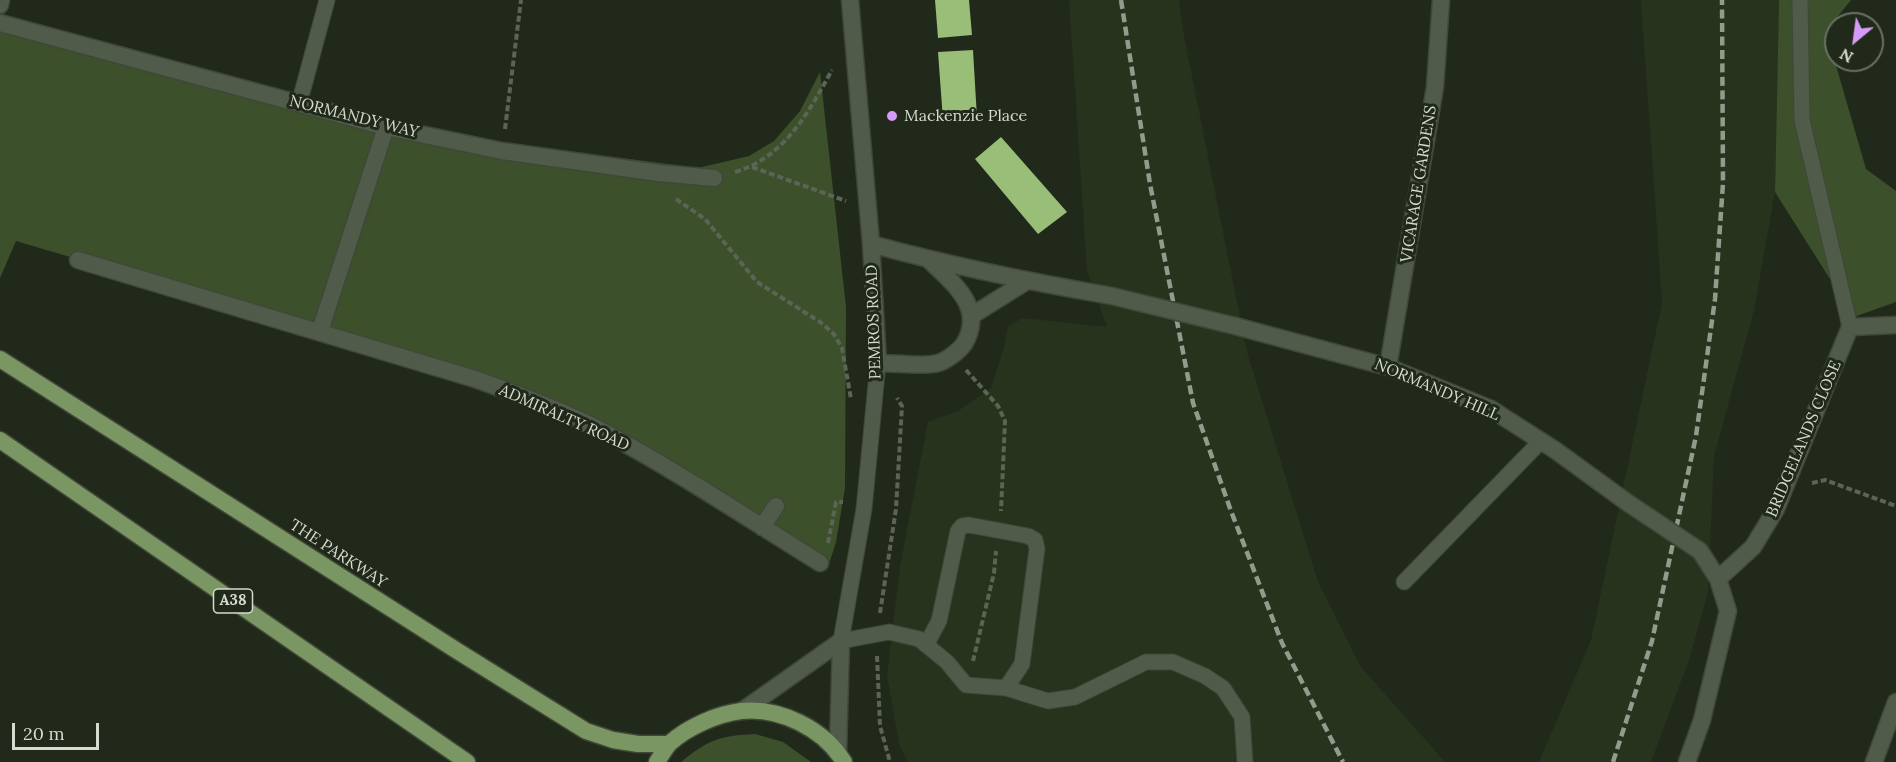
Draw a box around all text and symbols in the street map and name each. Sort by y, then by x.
north arrow [1824,12,1884,72]
text: N [1836,44,1857,68]
street label: NORMANDY WAY [287,92,421,142]
street label: VICARAGE GARDENS [1397,104,1441,264]
place label: Mackenzie Place [904,106,1027,126]
marker: Mackenzie Place [885,109,899,123]
street label: PEMROS ROAD [862,264,886,380]
street label: NORMANDY HILL [1372,355,1502,425]
street label: BRIDGELANDS CLOSE [1762,358,1846,520]
street label: ADMIRALTY ROAD [496,381,632,455]
street label: THE PARKWAY [286,515,390,593]
road number: A38 [214,589,252,613]
scale bar [15,711,102,749]
text: 20 m [23,722,65,745]

